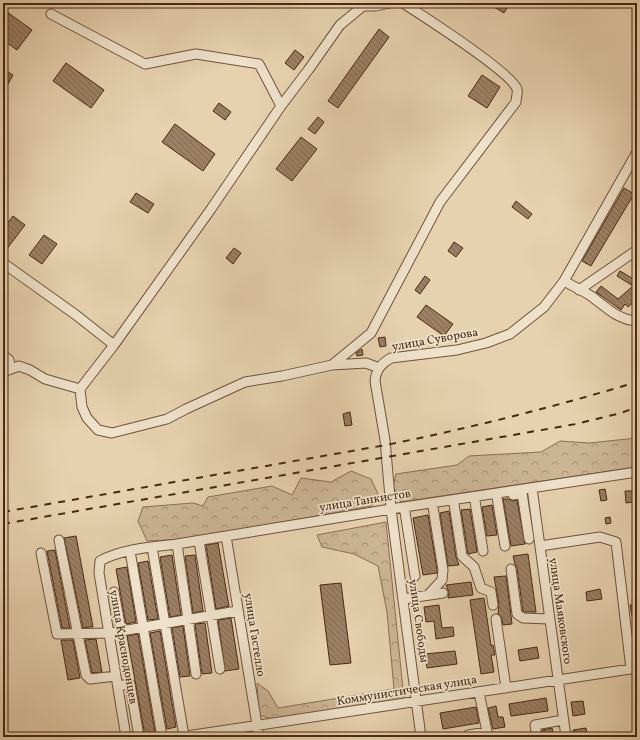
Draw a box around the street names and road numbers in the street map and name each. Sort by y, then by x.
street label: улица Суворова [391,325,479,355]
street label: улица Танкистов [318,486,412,516]
street label: улица Маяковского [545,557,575,665]
street label: улица Свободы [404,578,432,664]
street label: улица Краснодонцев [105,589,141,705]
street label: улица Гастелло [239,592,269,678]
street label: Коммунистическая улица [336,672,478,710]

